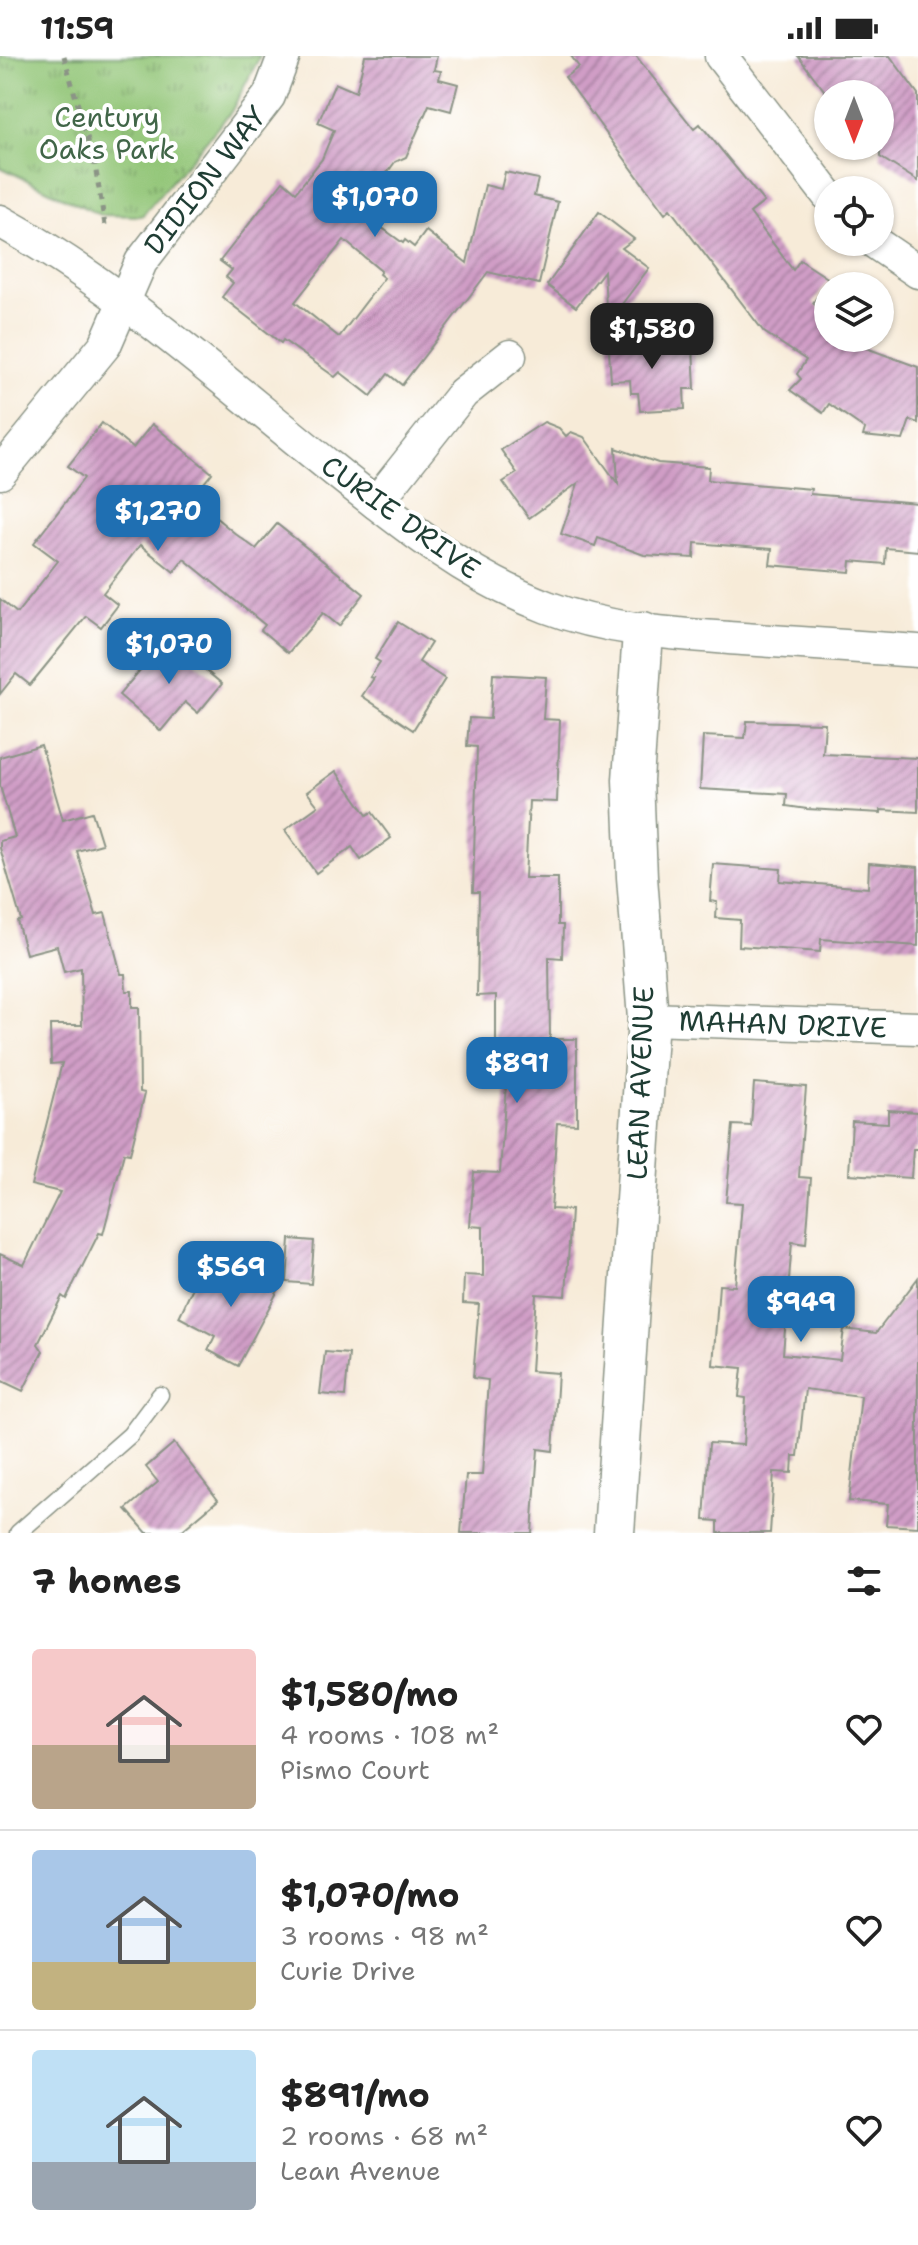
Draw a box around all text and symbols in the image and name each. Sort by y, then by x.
text: 11:59 [40,8,114,49]
north arrow [814,80,894,160]
map controls [814,80,894,352]
park label: Century Oaks Park [39,98,175,168]
street label: DIDION WAY [135,98,275,262]
pin: $1,070 [310,171,440,239]
button: locate [814,176,894,256]
text: $1,070 [331,179,419,214]
button: layers [814,272,894,352]
pin: $1,580 [587,303,717,371]
text: $1,580 [608,311,696,346]
street label: CURIE DRIVE [314,446,488,588]
pin: $1,270 [93,485,223,553]
text: $1,270 [114,493,202,528]
pin: $1,070 [104,618,234,686]
text: $1,070 [125,626,213,661]
street label: LEAN AVENUE [618,985,662,1181]
street label: MAHAN DRIVE [678,1001,888,1047]
pin: $891 [470,1037,564,1105]
text: $891 [484,1045,550,1080]
pin: $569 [184,1241,278,1309]
text: $569 [196,1249,266,1284]
pin: $949 [754,1276,848,1344]
text: $949 [766,1284,836,1319]
text: 7 homes [32,1558,181,1604]
icon: filters [842,1559,886,1603]
text: $1,580/mo [280,1671,459,1717]
icon: home [96,1681,192,1777]
icon: heart [842,1707,886,1751]
text: 4 rooms · 108 m² [280,1717,499,1752]
text: Pismo Court [280,1752,430,1787]
text: $1,070/mo [280,1872,460,1918]
icon: home [96,1882,192,1978]
icon: heart [842,1908,886,1952]
text: 3 rooms · 98 m² [280,1918,489,1953]
text: Curie Drive [280,1953,416,1988]
text: $891/mo [280,2072,430,2118]
icon: home [96,2082,192,2178]
icon: heart [842,2108,886,2152]
text: 2 rooms · 68 m² [280,2118,488,2153]
text: Lean Avenue [280,2153,441,2188]

